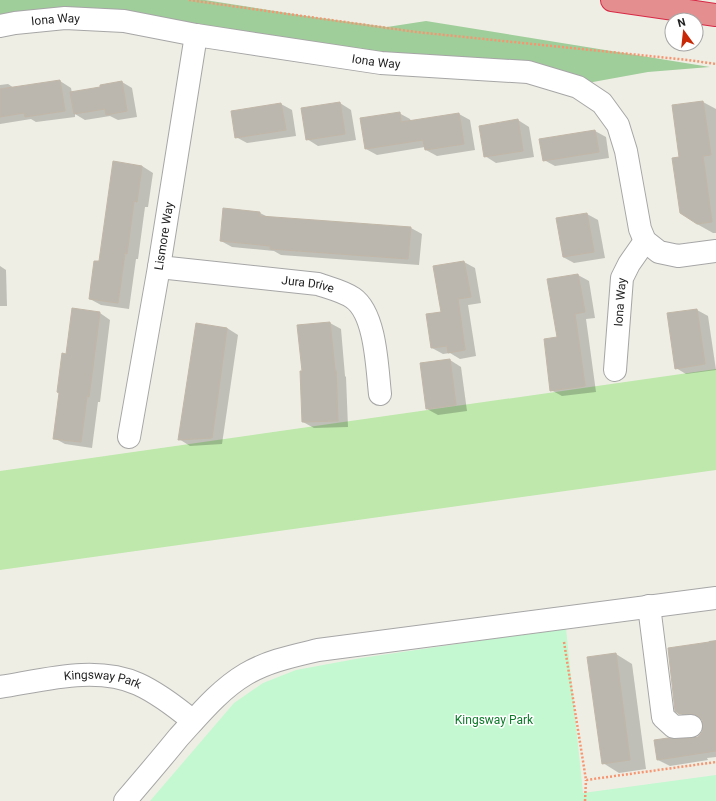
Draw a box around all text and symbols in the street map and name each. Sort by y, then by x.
street label: Iona Way [30,11,81,28]
north arrow [664,12,704,52]
text: N [676,15,687,30]
street label: Iona Way [351,52,401,71]
street label: Lismore Way [152,201,176,271]
street label: Jura Drive [281,273,336,296]
street label: Iona Way [611,277,629,327]
street label: Kingsway Park [63,668,144,692]
park label: Kingsway Park [455,713,534,727]

